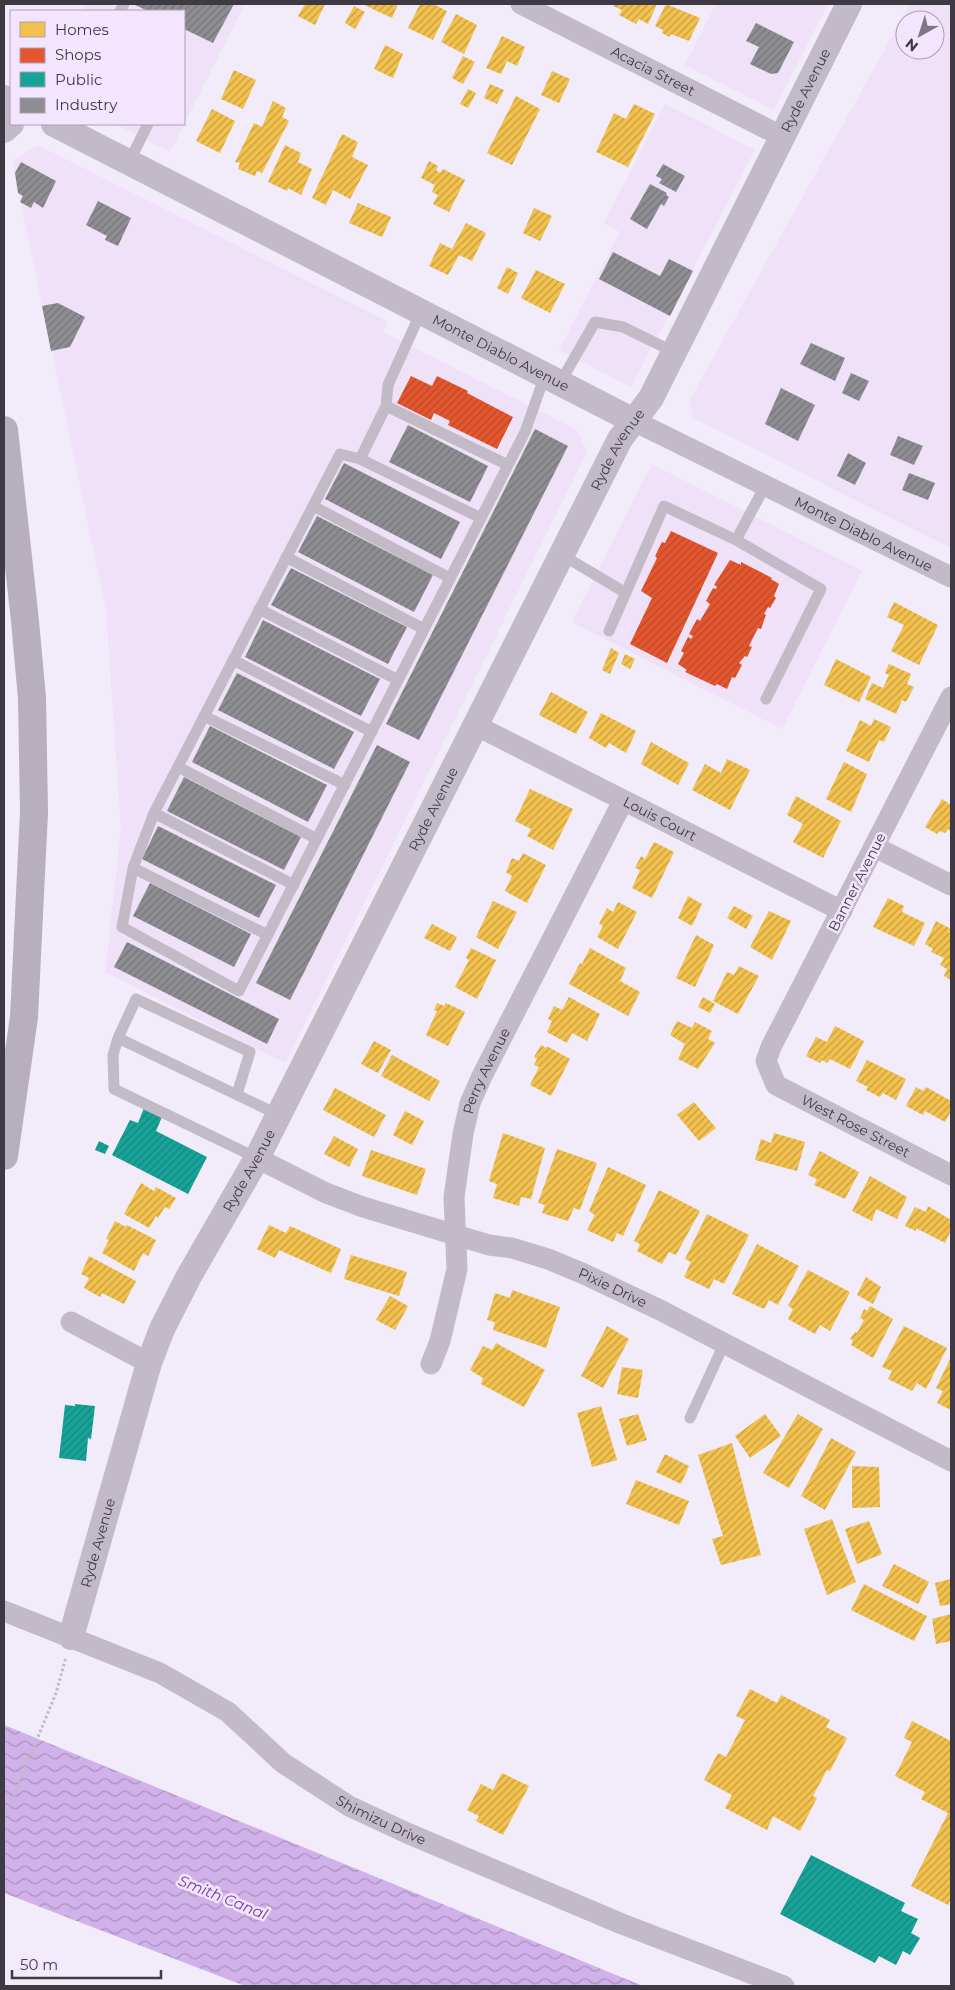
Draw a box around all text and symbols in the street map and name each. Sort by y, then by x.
legend [10,10,185,125]
north arrow [895,10,945,60]
text: Homes [55,20,109,39]
text: N [902,35,922,56]
street label: Acacia Street [608,42,698,100]
text: Shops [55,45,101,64]
street label: Ryde Avenue [777,45,834,136]
text: Public [55,70,103,89]
text: Industry [55,95,118,114]
street label: Monte Diablo Avenue [429,310,572,395]
street label: Ryde Avenue [587,405,649,493]
street label: Monte Diablo Avenue [792,493,936,576]
street label: Ryde Avenue [404,764,462,854]
street label: Louis Court [620,793,700,845]
street label: Banner Avenue [824,830,890,934]
street label: Perry Avenue [459,1025,514,1116]
street label: West Rose Street [798,1091,913,1161]
street label: Ryde Avenue [219,1126,279,1215]
street label: Pixie Drive [576,1264,650,1312]
street label: Ryde Avenue [77,1496,119,1589]
street label: Shimizu Drive [333,1791,429,1849]
water label: Smith Canal [176,1871,270,1923]
scale bar [12,1948,161,1980]
text: 50 m [20,1955,58,1974]

